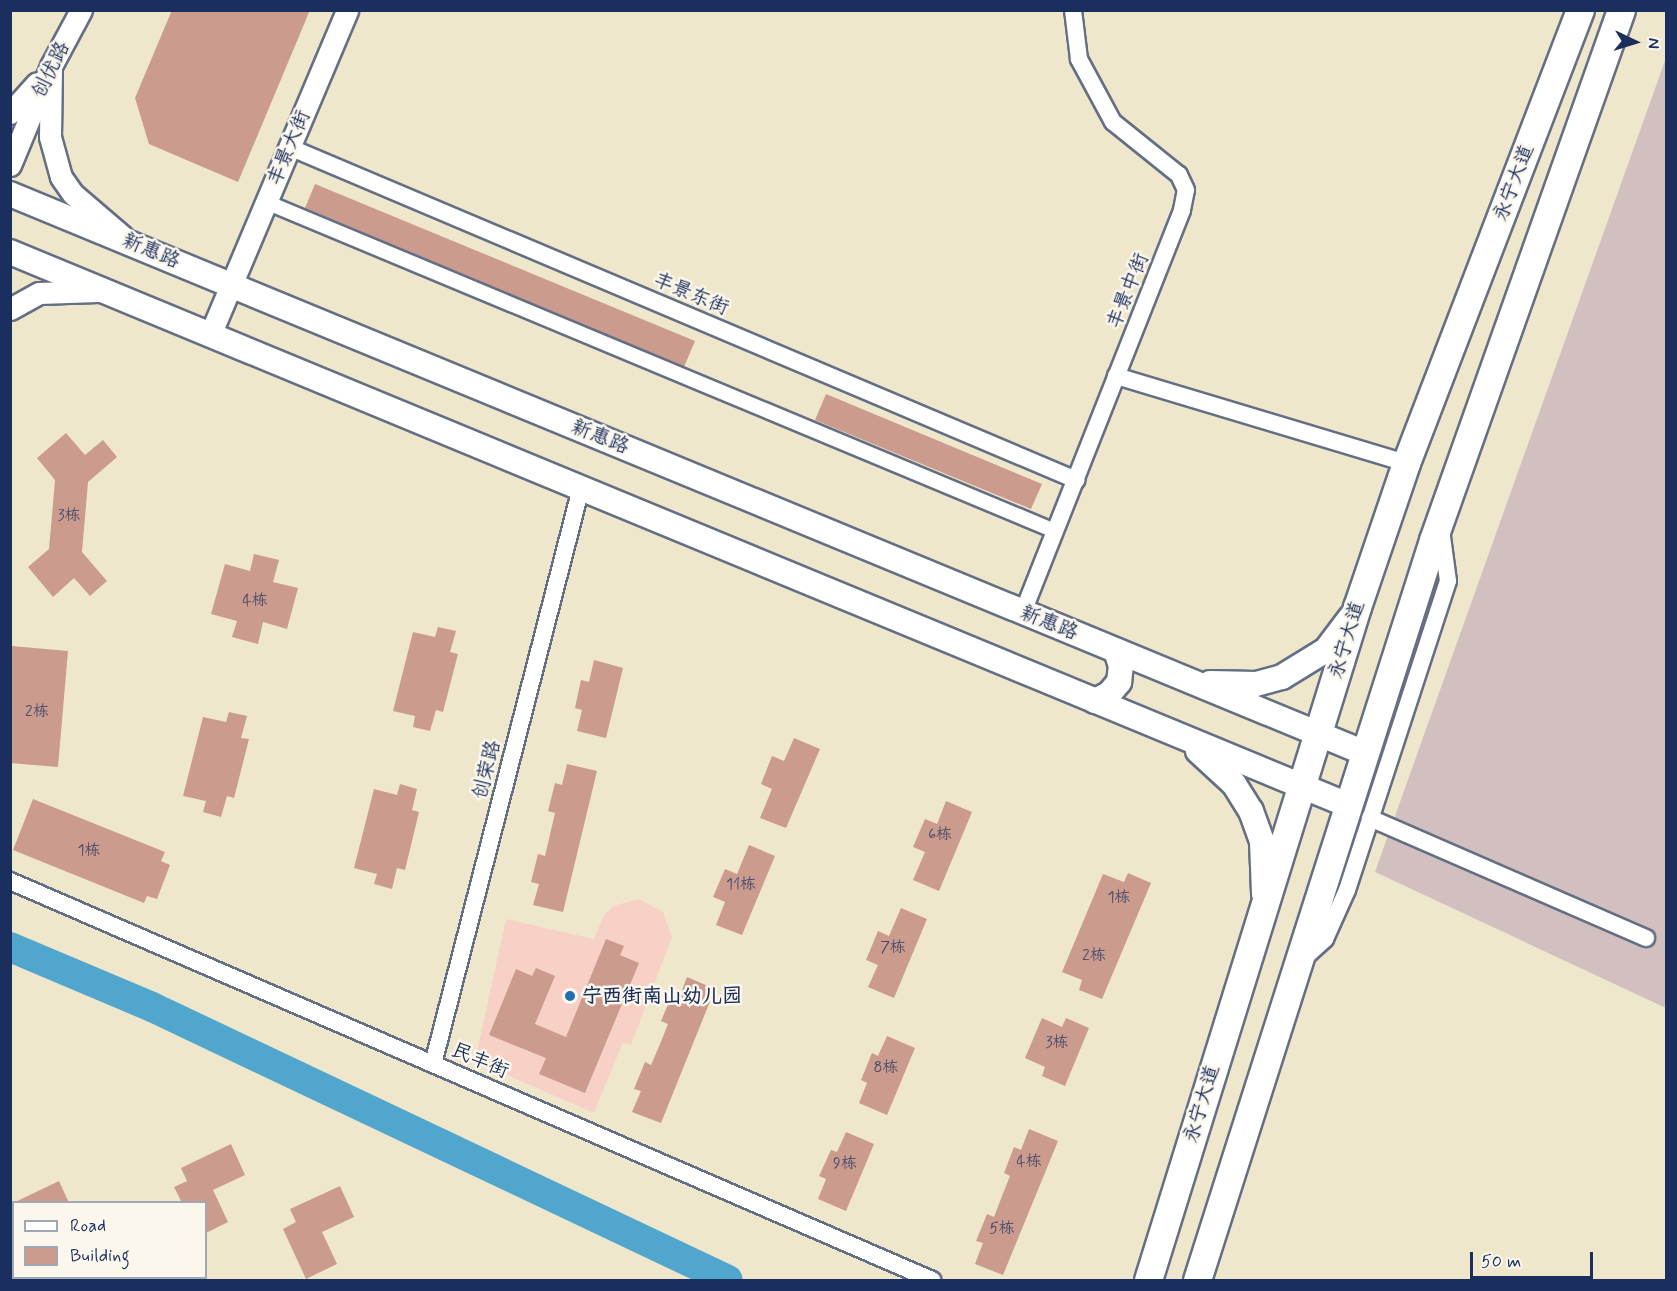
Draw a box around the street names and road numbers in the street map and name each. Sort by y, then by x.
street label: 创优路 [27,38,75,102]
street label: 丰景大街 [262,106,316,190]
street label: 永宁大道 [1488,141,1540,225]
street label: 新惠路 [119,228,183,274]
street label: 丰景中街 [1102,249,1154,333]
street label: 丰景东街 [649,267,733,321]
street label: 新惠路 [568,415,632,459]
street label: 永宁大道 [1324,598,1370,682]
street label: 新惠路 [1017,601,1081,645]
street label: 创荣路 [468,738,506,802]
street label: 民丰街 [448,1038,512,1084]
street label: 永宁大道 [1179,1062,1225,1146]

